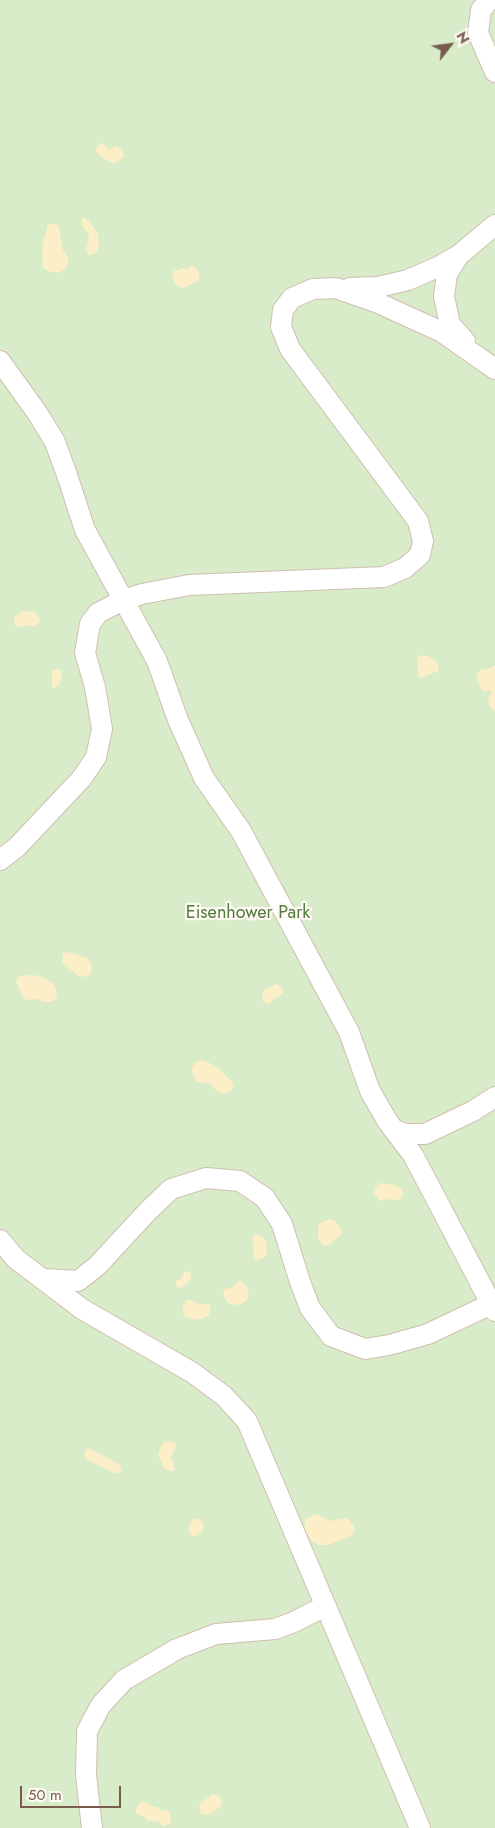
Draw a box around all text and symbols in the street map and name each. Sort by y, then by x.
north arrow [425,20,475,70]
text: N [452,28,474,47]
park label: Eisenhower Park [186,903,310,925]
scale bar [22,1776,124,1808]
text: 50 m [28,1784,62,1806]

